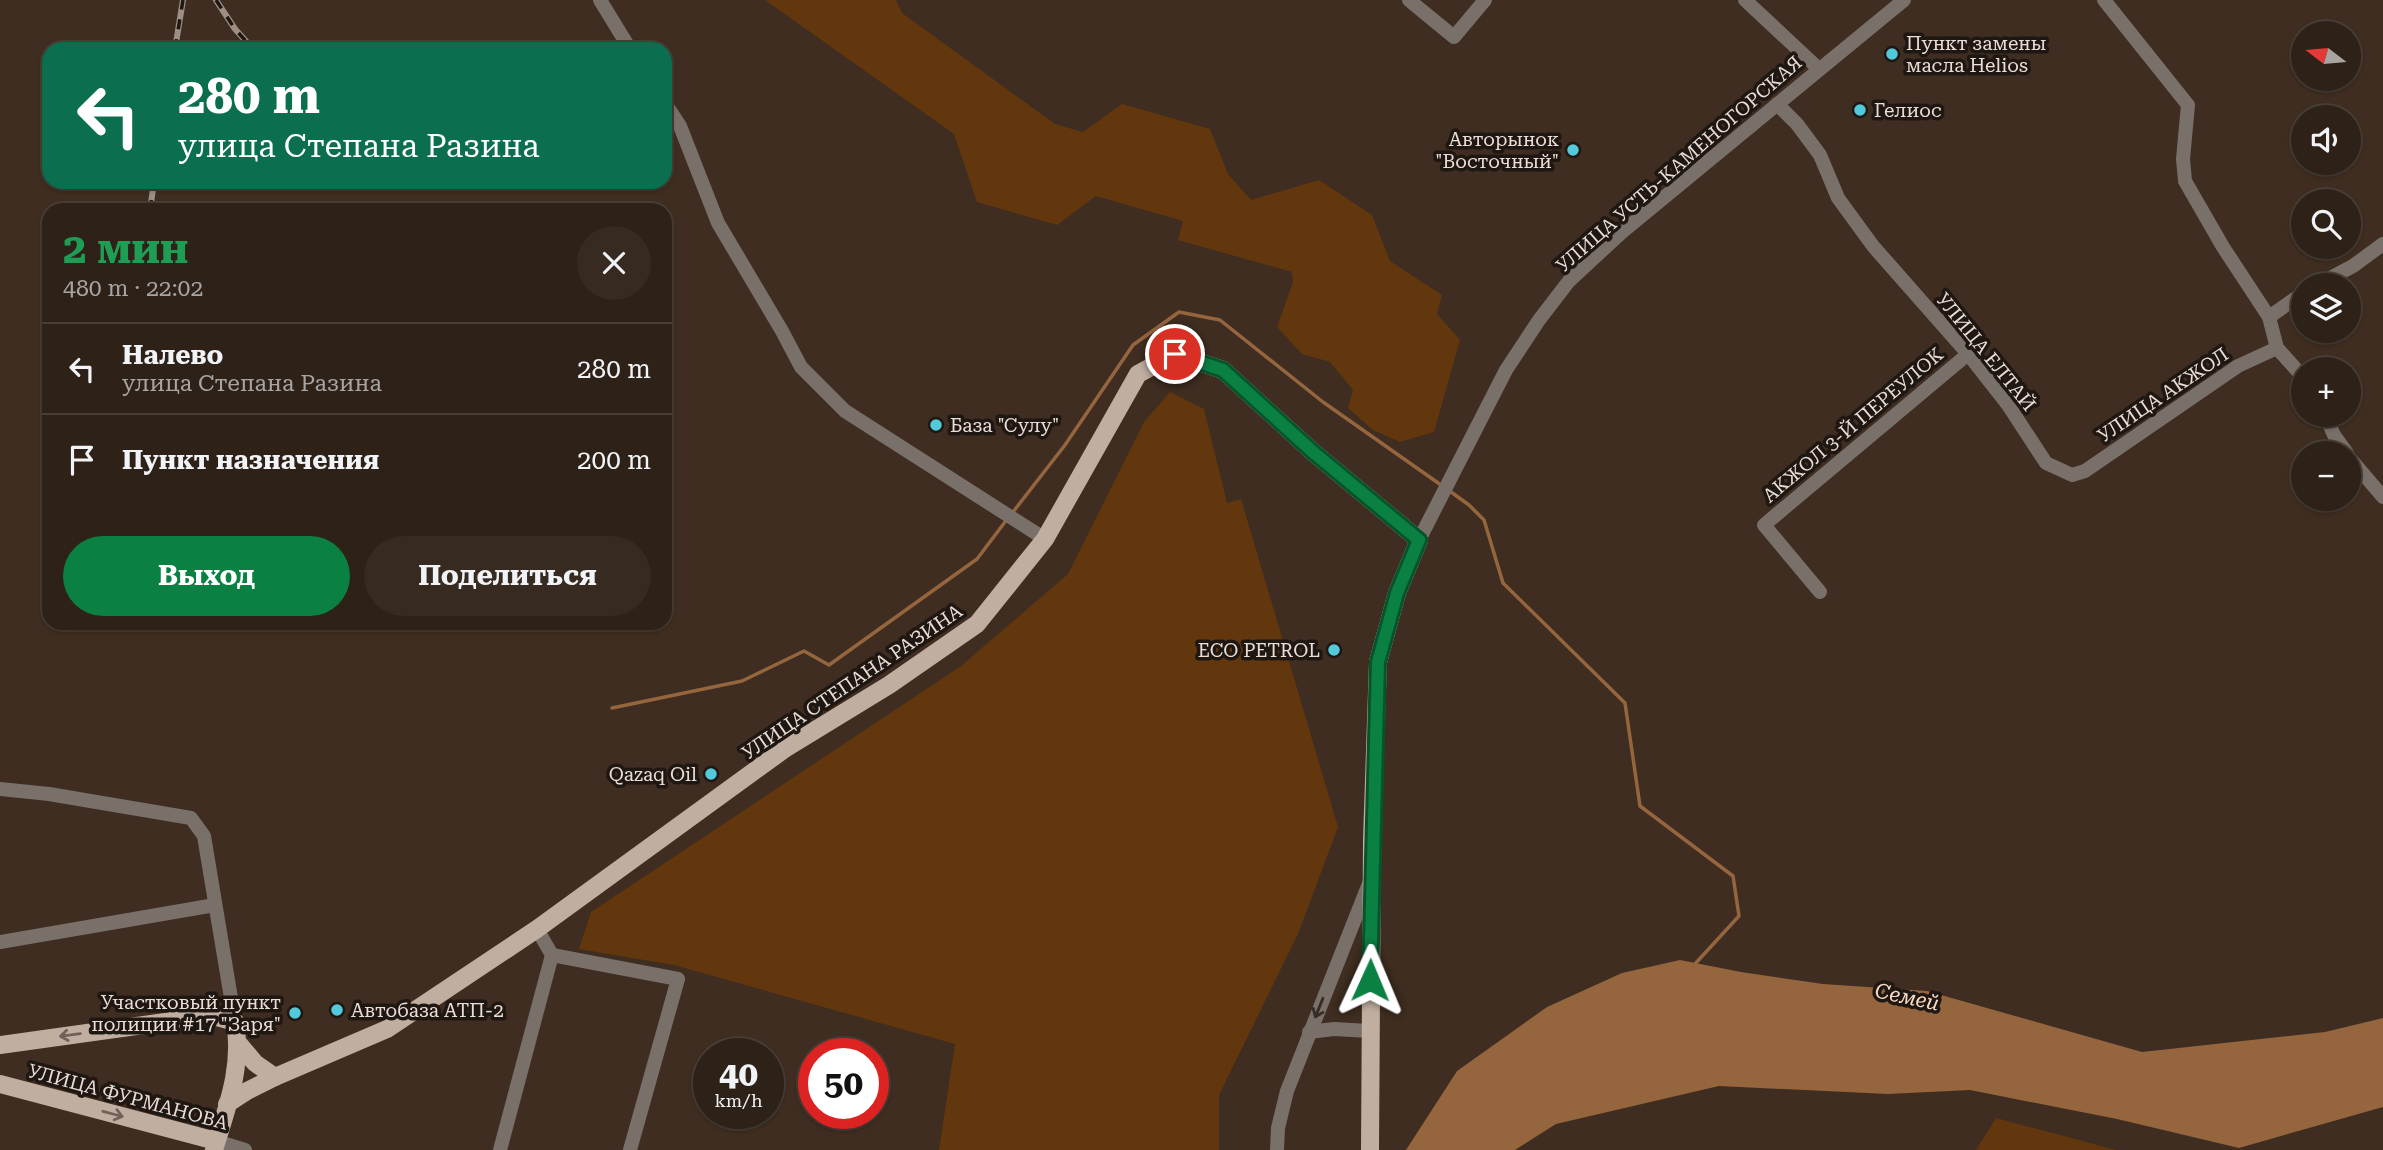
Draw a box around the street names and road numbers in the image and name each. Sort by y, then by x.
street label: УЛИЦА УСТЬ-КАМЕНОГОРСКАЯ [1552,51,1806,277]
street label: УЛИЦА ЕЛТАЙ [1931,288,2041,416]
street label: АКЖОЛ 3-Й ПЕРЕУЛОК [1758,343,1948,507]
street label: УЛИЦА АКЖОЛ [2093,343,2233,447]
street label: УЛИЦА СТЕПАНА РАЗИНА [737,599,967,765]
street label: УЛИЦА ФУРМАНОВА [25,1059,231,1135]

